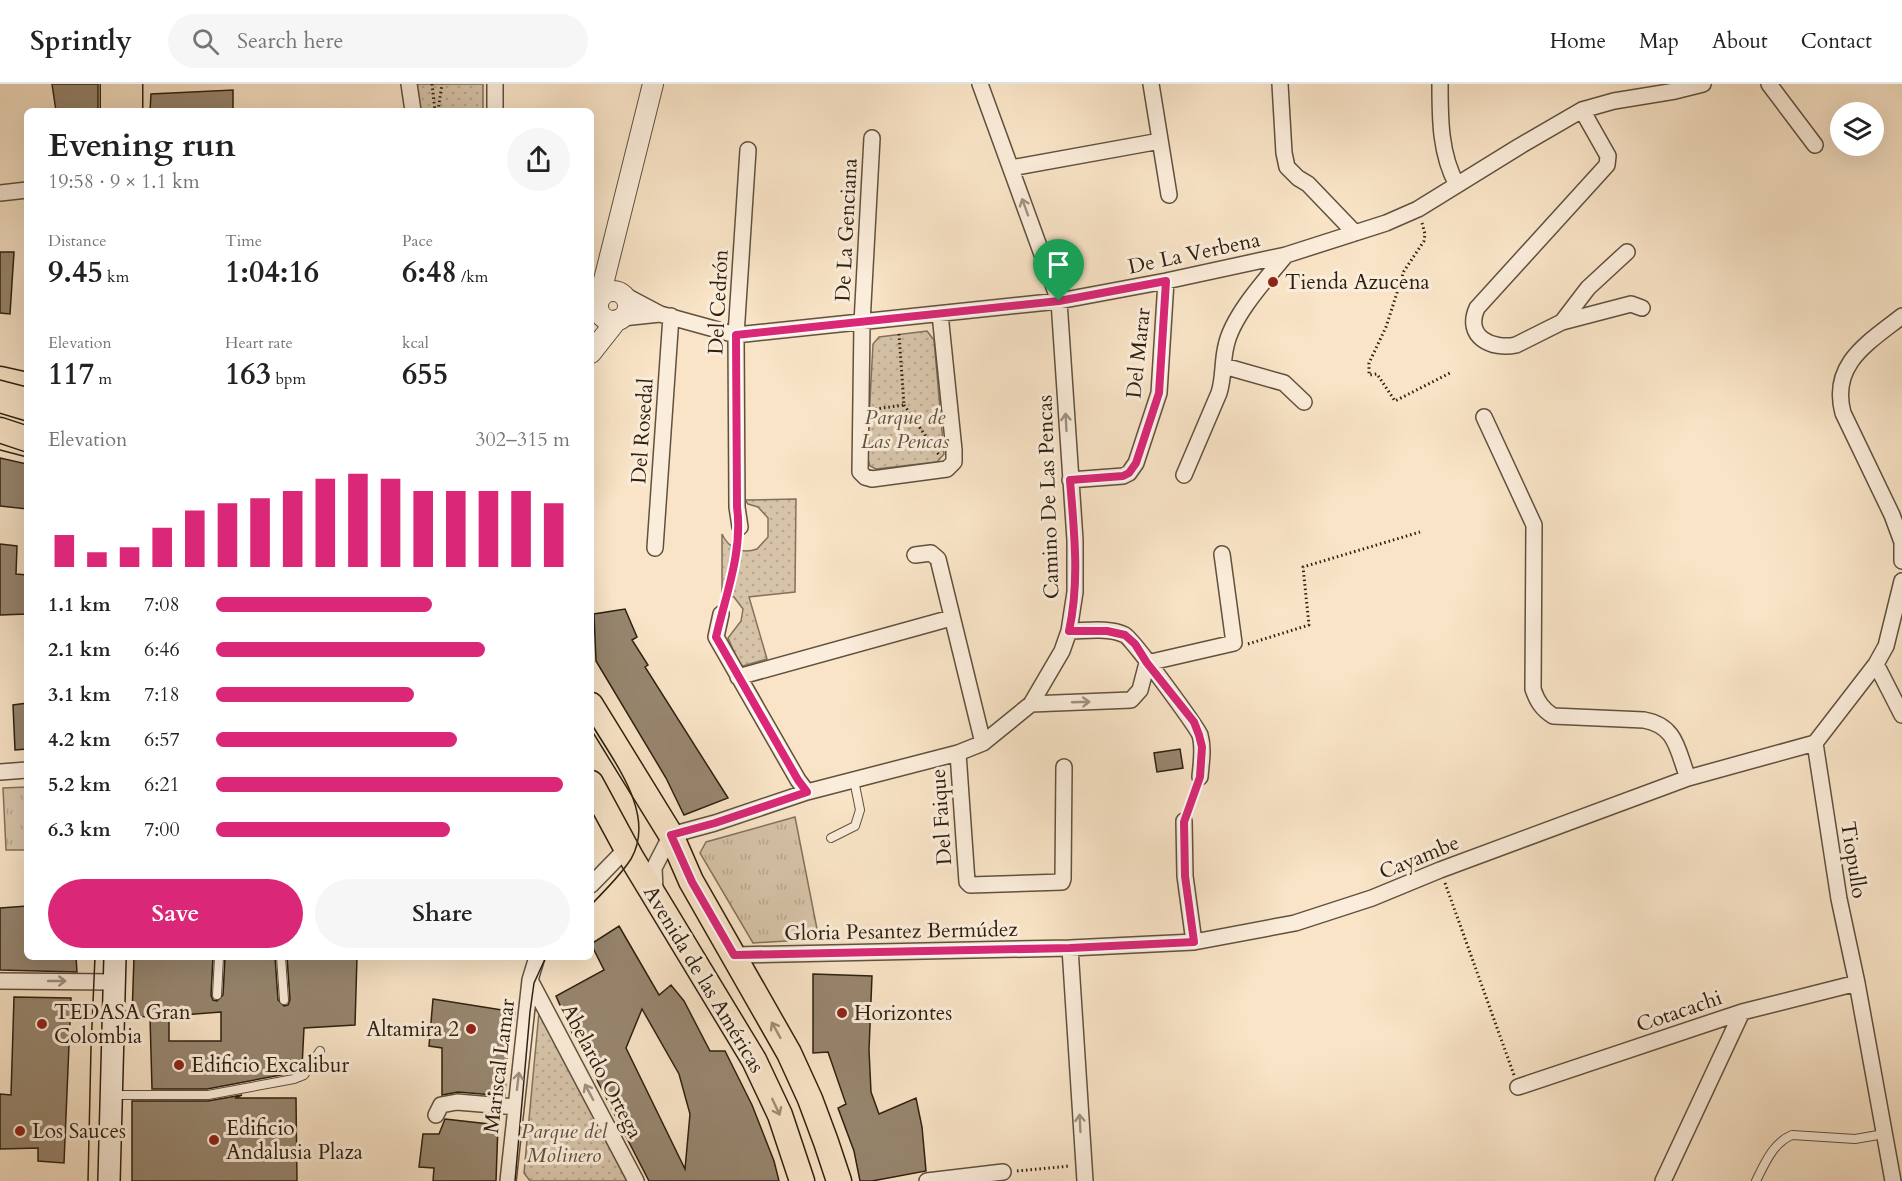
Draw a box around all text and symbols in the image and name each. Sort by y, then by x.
search box [168,14,588,68]
text: Sprintly [30,22,132,60]
icon: search [189,25,222,58]
text: Search here [237,26,344,56]
text: Home [1550,27,1606,56]
text: Map [1639,27,1679,56]
text: About [1712,27,1768,56]
text: Contact [1801,27,1872,56]
map controls [1830,102,1884,156]
button: layers [1830,102,1884,156]
text: Evening run [48,123,236,168]
button: share [507,128,570,191]
street label: De La Genciana [828,158,865,302]
text: 19:58 · 9 × 1.1 km [48,168,200,195]
one-way arrow [1018,198,1029,216]
street label: De La Verbena [1125,225,1263,282]
text: Distance [48,230,106,252]
text: Time [225,230,262,252]
text: Pace [402,230,433,252]
pin [1033,239,1084,301]
icon: arrive [1042,248,1075,281]
street label: Del Cedrón [701,249,736,355]
text: 9.45 [48,252,103,293]
text: 1:04:16 [225,252,319,293]
text: 6:48 [402,252,457,293]
text: km [103,266,129,288]
text: /km [457,266,488,288]
place label: Tienda Azucena [1285,268,1430,297]
marker: Tienda Azucena [1266,275,1280,289]
street label: Del Marar [1119,306,1158,400]
text: Elevation [48,332,112,354]
text: Heart rate [225,332,293,354]
text: kcal [402,332,429,354]
text: 117 [48,354,94,395]
text: 163 [225,354,271,395]
text: 655 [402,354,448,395]
text: m [94,368,112,390]
text: bpm [271,368,306,390]
street label: Del Rosedal [624,377,661,485]
street label: Camino De Las Pencas [1030,395,1067,599]
park label: Parque de Las Pencas [861,403,949,456]
one-way arrow [1061,412,1072,432]
text: Elevation [48,426,127,453]
text: 302–315 m [475,426,570,453]
text: 1.1 km [48,591,111,618]
text: 7:08 [144,591,180,618]
text: 2.1 km [48,636,111,663]
text: 6:46 [144,636,180,663]
text: 3.1 km [48,681,111,708]
text: 7:18 [144,681,180,708]
one-way arrow [1070,697,1090,708]
text: 4.2 km [48,726,111,753]
text: 6:57 [144,726,180,753]
street label: Del Faique [924,768,959,866]
text: 5.2 km [48,771,111,798]
text: 6:21 [144,771,180,798]
text: 6.3 km [48,816,111,843]
text: 7:00 [144,816,180,843]
street label: Tiopullo [1833,820,1874,901]
street label: Cayambe [1375,828,1464,887]
button: Save [48,879,303,948]
button: Share [315,879,570,948]
street label: Avenida de las Américas [636,880,771,1078]
street label: Gloria Pesantez Bermúdez [784,915,1019,948]
one-way arrow [47,975,67,987]
street label: Cotacachi [1632,983,1726,1040]
street label: Mariscal Lamar [477,997,522,1135]
place label: TEDASA Gran Colombia [54,998,191,1051]
street label: Abelardo Ortega [554,999,649,1144]
place label: Horizontes [854,999,952,1028]
marker: Horizontes [835,1006,849,1020]
place label: Altamira 2 [366,1015,459,1044]
marker: TEDASA Gran Colombia [35,1017,49,1031]
marker: Altamira 2 [464,1022,478,1036]
one-way arrow [770,1022,781,1040]
place label: Edificio Excalibur [191,1051,349,1080]
marker: Edificio Excalibur [172,1058,186,1072]
one-way arrow [513,1072,524,1092]
one-way arrow [583,1083,595,1101]
one-way arrow [772,1098,783,1116]
one-way arrow [1075,1113,1086,1133]
place label: Edificio Andalusia Plaza [226,1114,363,1167]
place label: Los Sauces [32,1117,126,1146]
park label: Parque del Molinero [521,1117,609,1170]
marker: Los Sauces [13,1124,27,1138]
marker: Edificio Andalusia Plaza [207,1133,221,1147]

